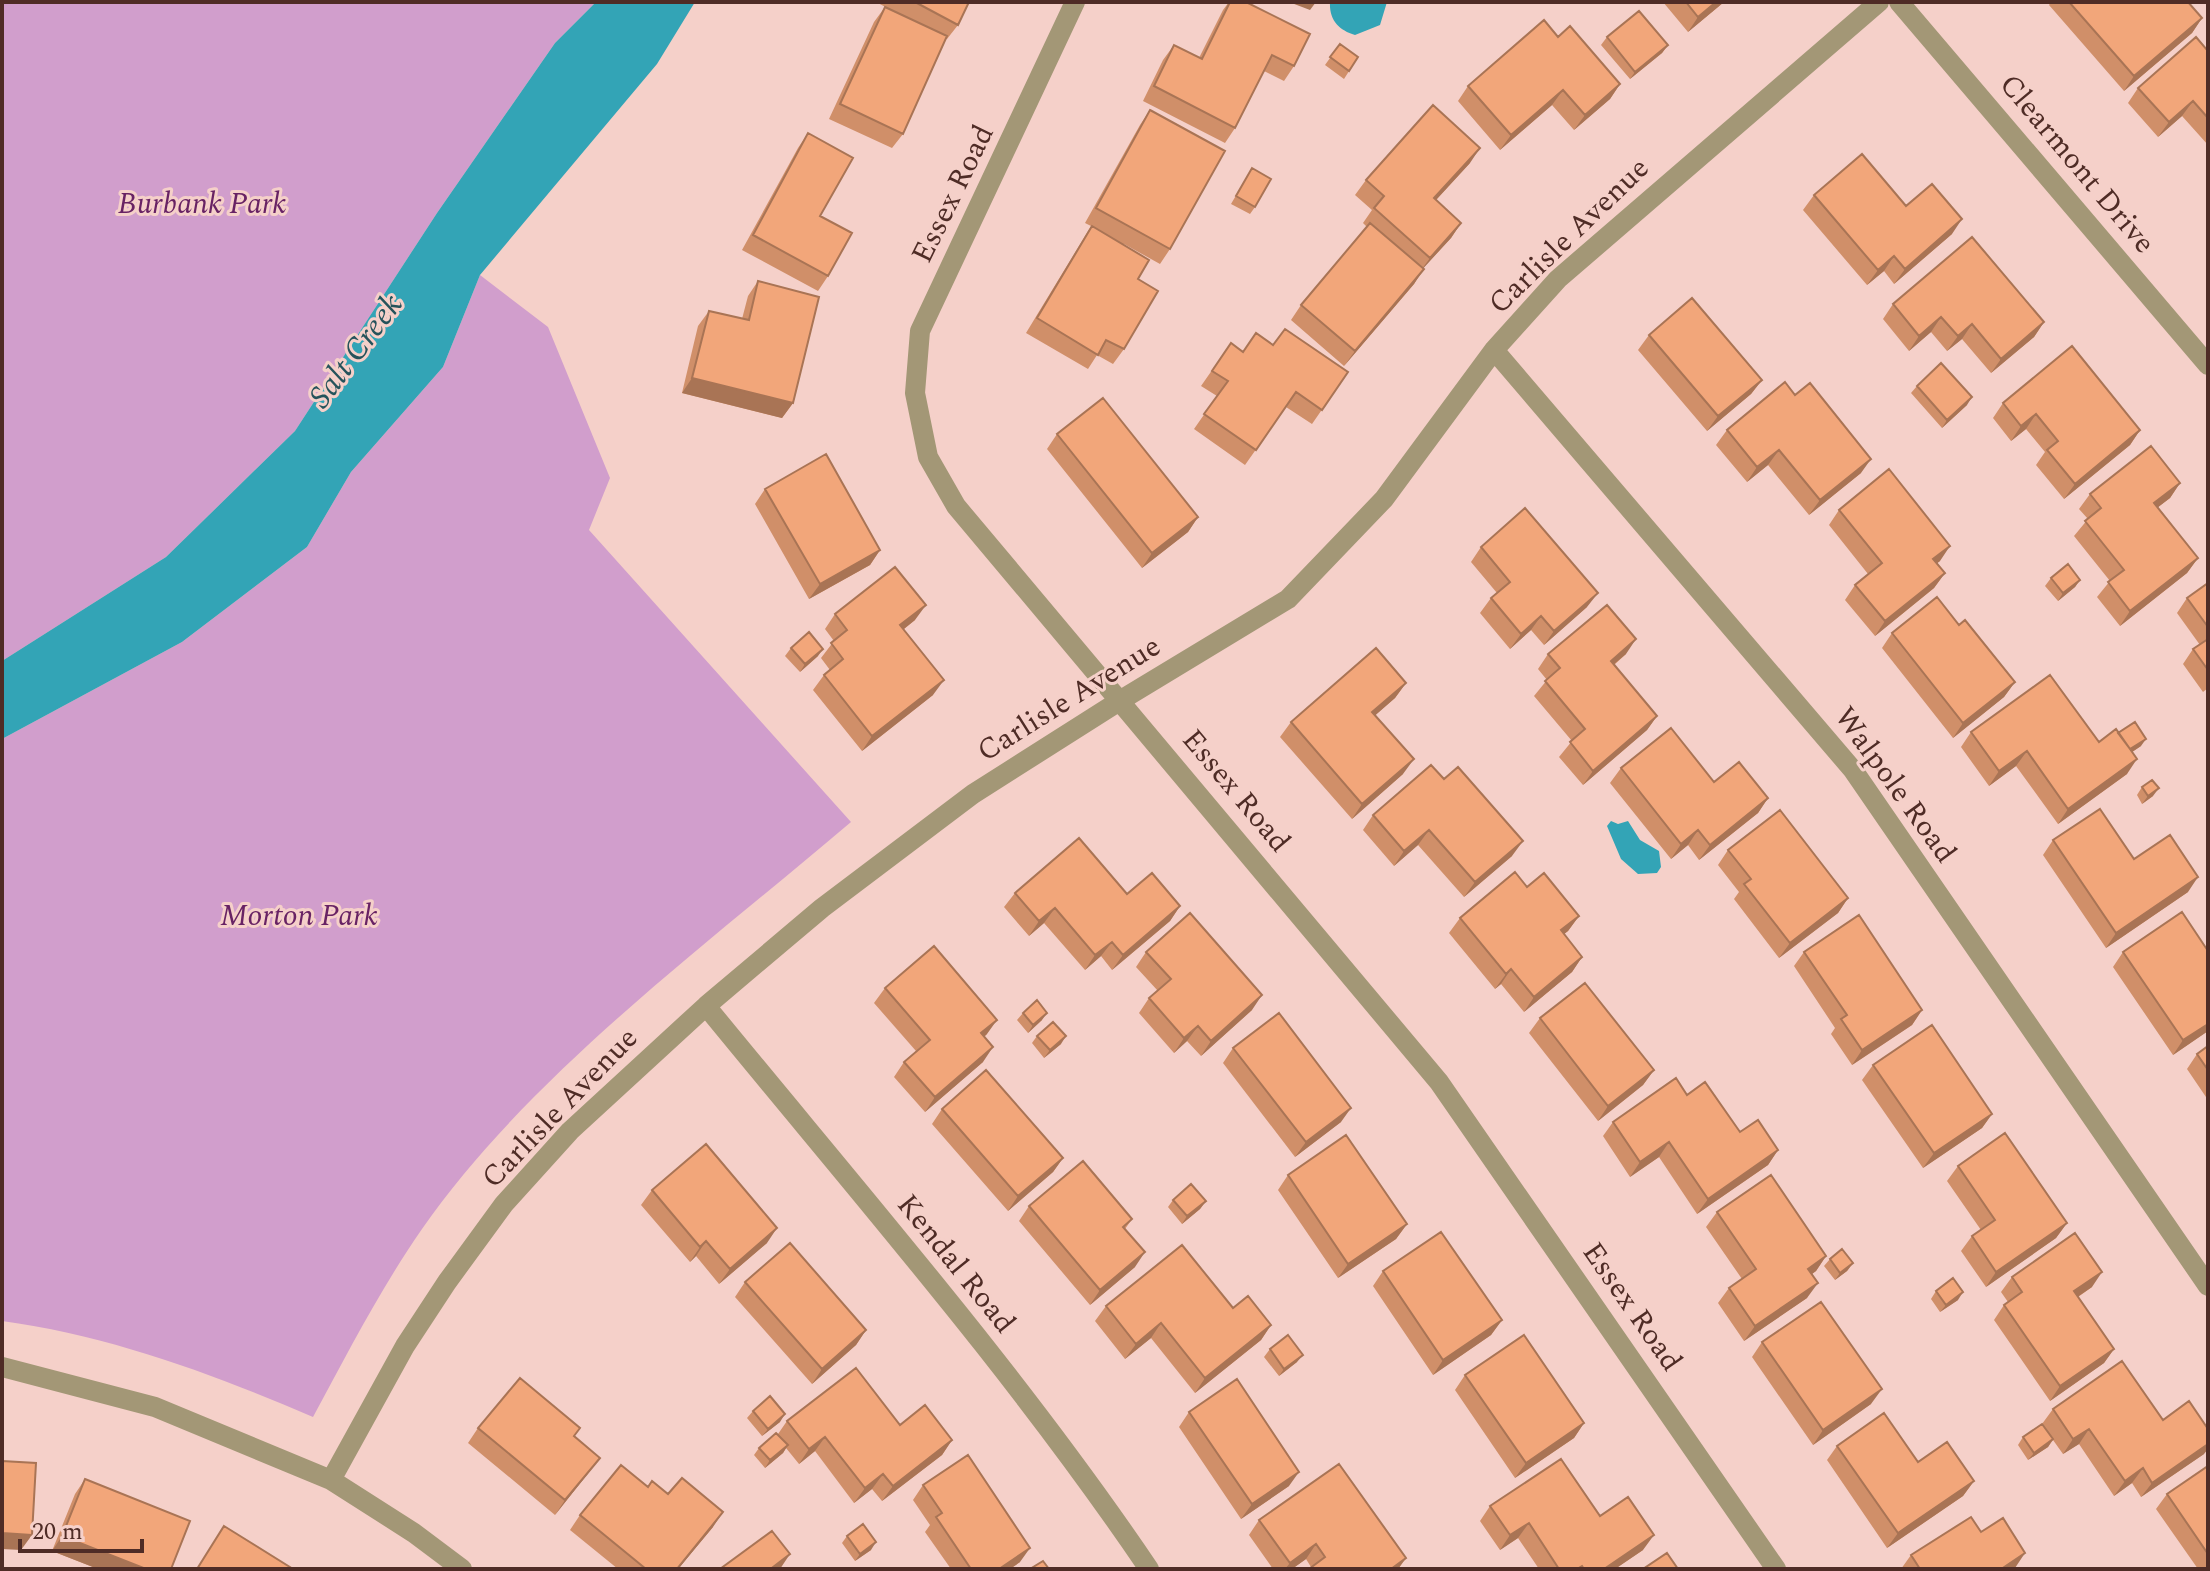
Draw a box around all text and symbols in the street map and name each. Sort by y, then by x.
street label: Clearmont Drive [1988,64,2166,264]
street label: Essex Road [900,117,1006,271]
street label: Carlisle Avenue [1478,147,1660,325]
park label: Burbank Park [118,181,286,227]
water label: Salt Creek [297,283,415,419]
street label: Carlisle Avenue [968,624,1170,774]
street label: Walpole Road [1822,697,1968,873]
street label: Essex Road [1170,719,1302,863]
park label: Morton Park [220,893,378,939]
street label: Carlisle Avenue [471,1017,649,1199]
street label: Kendal Road [885,1184,1027,1344]
street label: Essex Road [1570,1233,1694,1381]
scale bar [20,1503,142,1553]
text: 20 m [32,1514,83,1550]

